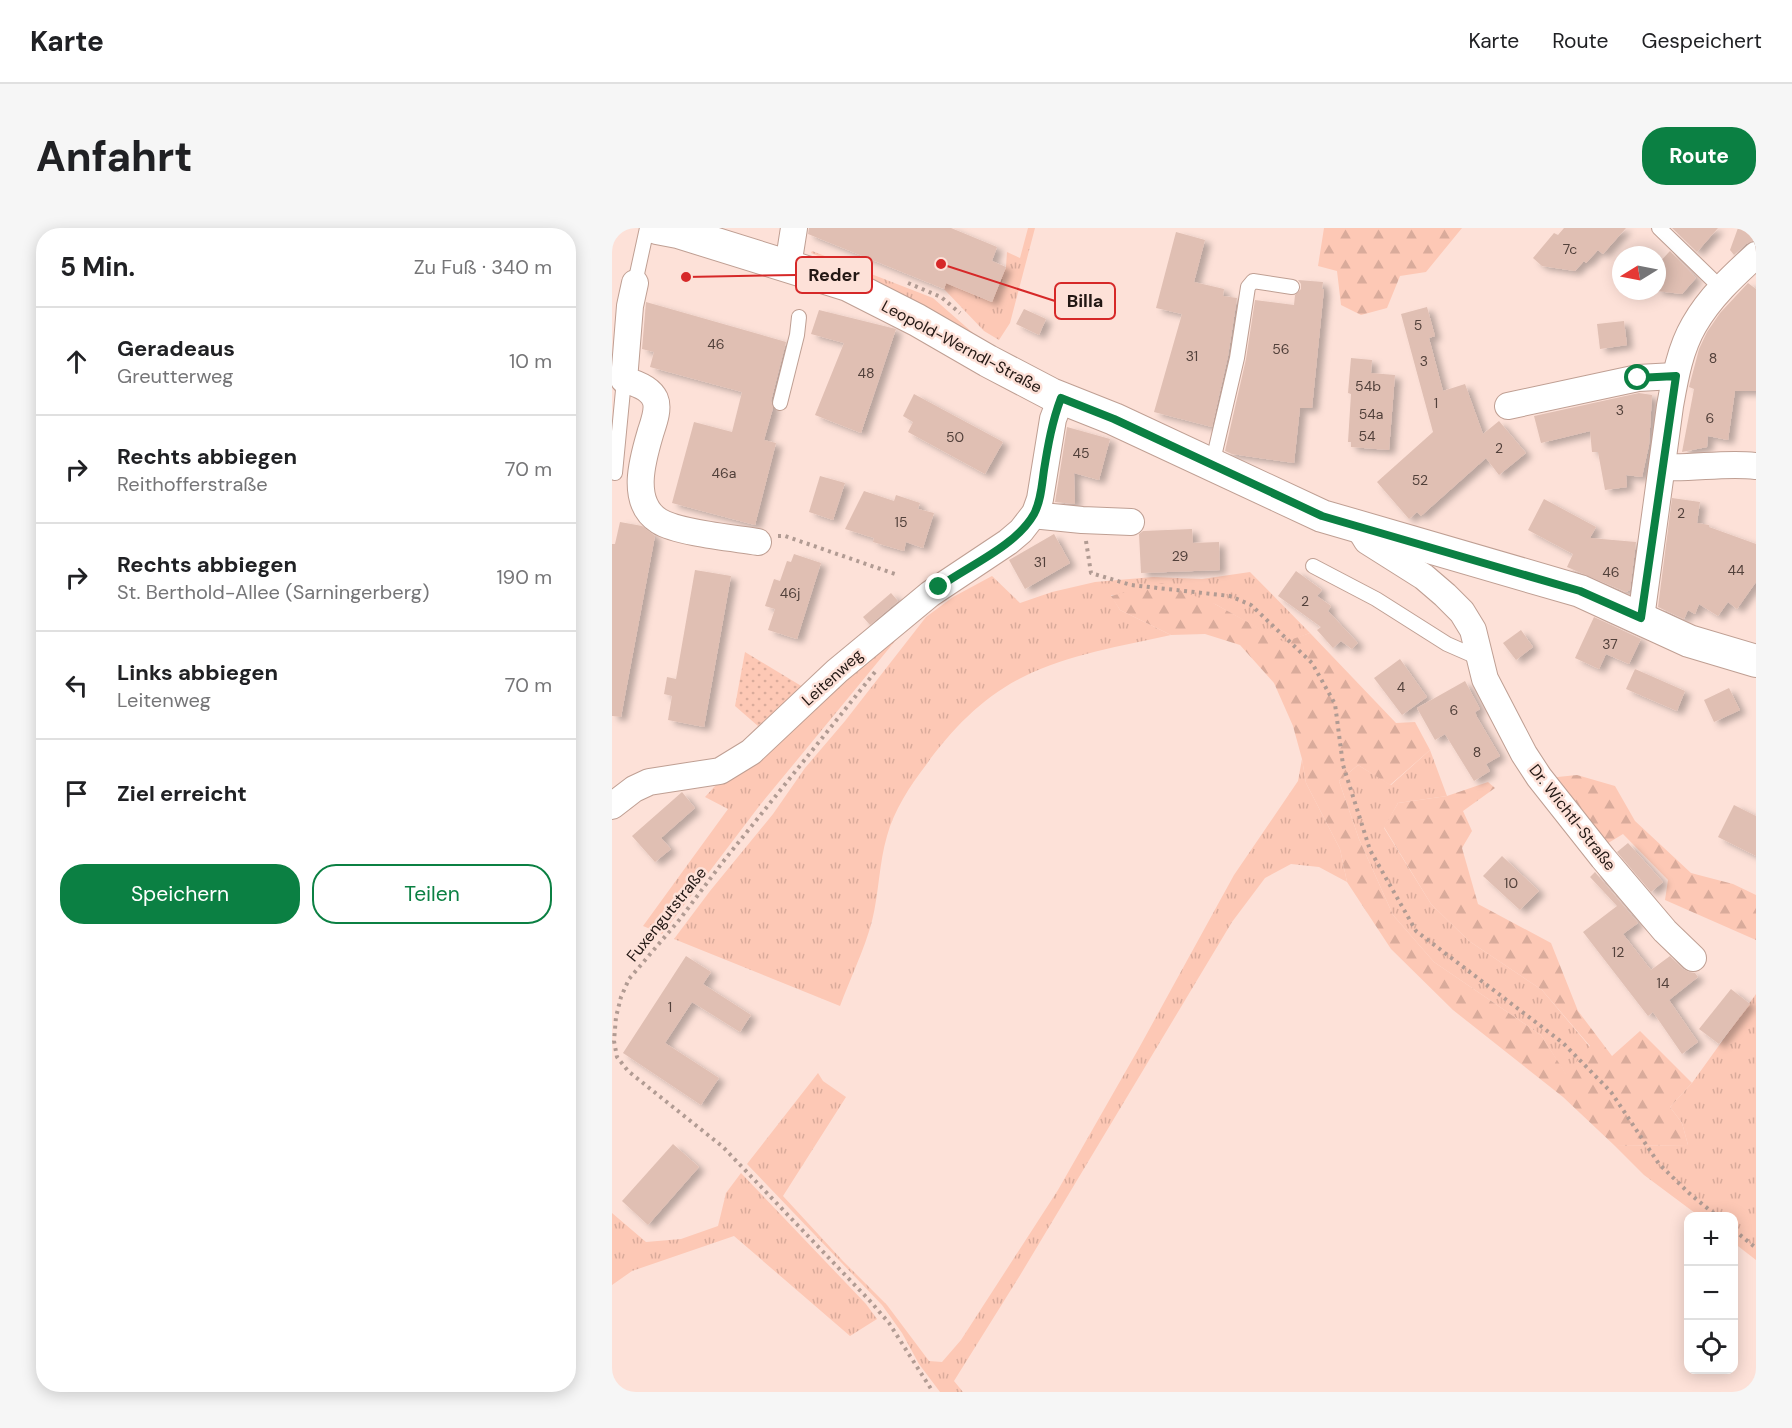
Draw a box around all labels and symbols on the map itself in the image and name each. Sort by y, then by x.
house number: 7c [1563,240,1577,258]
north arrow [1612,246,1666,300]
callout: Reder [796,257,872,293]
text: Reder [808,263,860,287]
callout: Billa [1055,283,1115,319]
text: Billa [1067,289,1103,313]
street label: Leopold-Werndl-Straße [878,295,1046,398]
house number: 5 [1414,316,1422,334]
house number: 46 [707,335,725,353]
house number: 56 [1272,340,1290,358]
house number: 31 [1186,347,1198,365]
house number: 8 [1709,349,1717,367]
house number: 3 [1420,352,1428,370]
house number: 48 [857,364,875,382]
route start [1624,364,1650,390]
house number: 54b [1355,377,1381,395]
house number: 1 [1434,394,1438,412]
house number: 3 [1616,401,1624,419]
house number: 54a [1359,405,1383,423]
house number: 6 [1706,409,1714,427]
house number: 54 [1358,427,1376,445]
house number: 50 [946,428,964,446]
house number: 2 [1495,439,1503,457]
house number: 45 [1072,444,1090,462]
house number: 46a [712,464,736,482]
house number: 52 [1412,471,1428,489]
house number: 2 [1677,504,1685,522]
house number: 15 [895,513,907,531]
house number: 29 [1172,547,1189,565]
house number: 31 [1034,553,1046,571]
house number: 44 [1728,561,1745,579]
house number: 46 [1602,563,1620,581]
route end [925,573,951,599]
house number: 46j [780,584,800,602]
house number: 2 [1301,592,1309,610]
house number: 37 [1602,635,1618,653]
street label: Leitenweg [797,644,867,710]
house number: 4 [1397,678,1406,696]
house number: 6 [1450,701,1458,719]
house number: 8 [1473,743,1481,761]
street label: Dr. Wichtl-Straße [1524,760,1621,875]
street label: Fuxengutstraße [622,863,711,966]
house number: 10 [1504,874,1518,892]
house number: 12 [1612,943,1624,961]
house number: 14 [1657,974,1670,992]
house number: 1 [668,998,672,1016]

